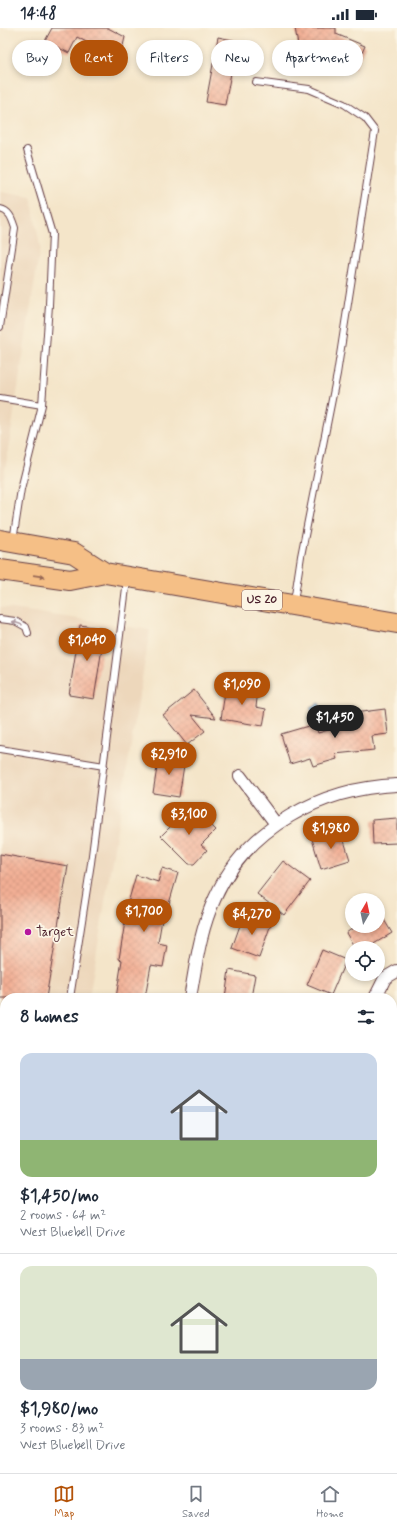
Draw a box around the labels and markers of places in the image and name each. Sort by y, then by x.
pin: $1,040 [54,628,120,662]
pin: $1,090 [209,672,275,706]
pin: $1,450 [302,705,368,739]
pin: $2,910 [136,742,202,776]
pin: $3,100 [156,802,222,836]
pin: $1,980 [298,816,364,850]
pin: $1,700 [111,899,177,933]
pin: $4,270 [219,902,285,936]
place label: Target [36,924,74,942]
marker: Target [23,927,33,937]

